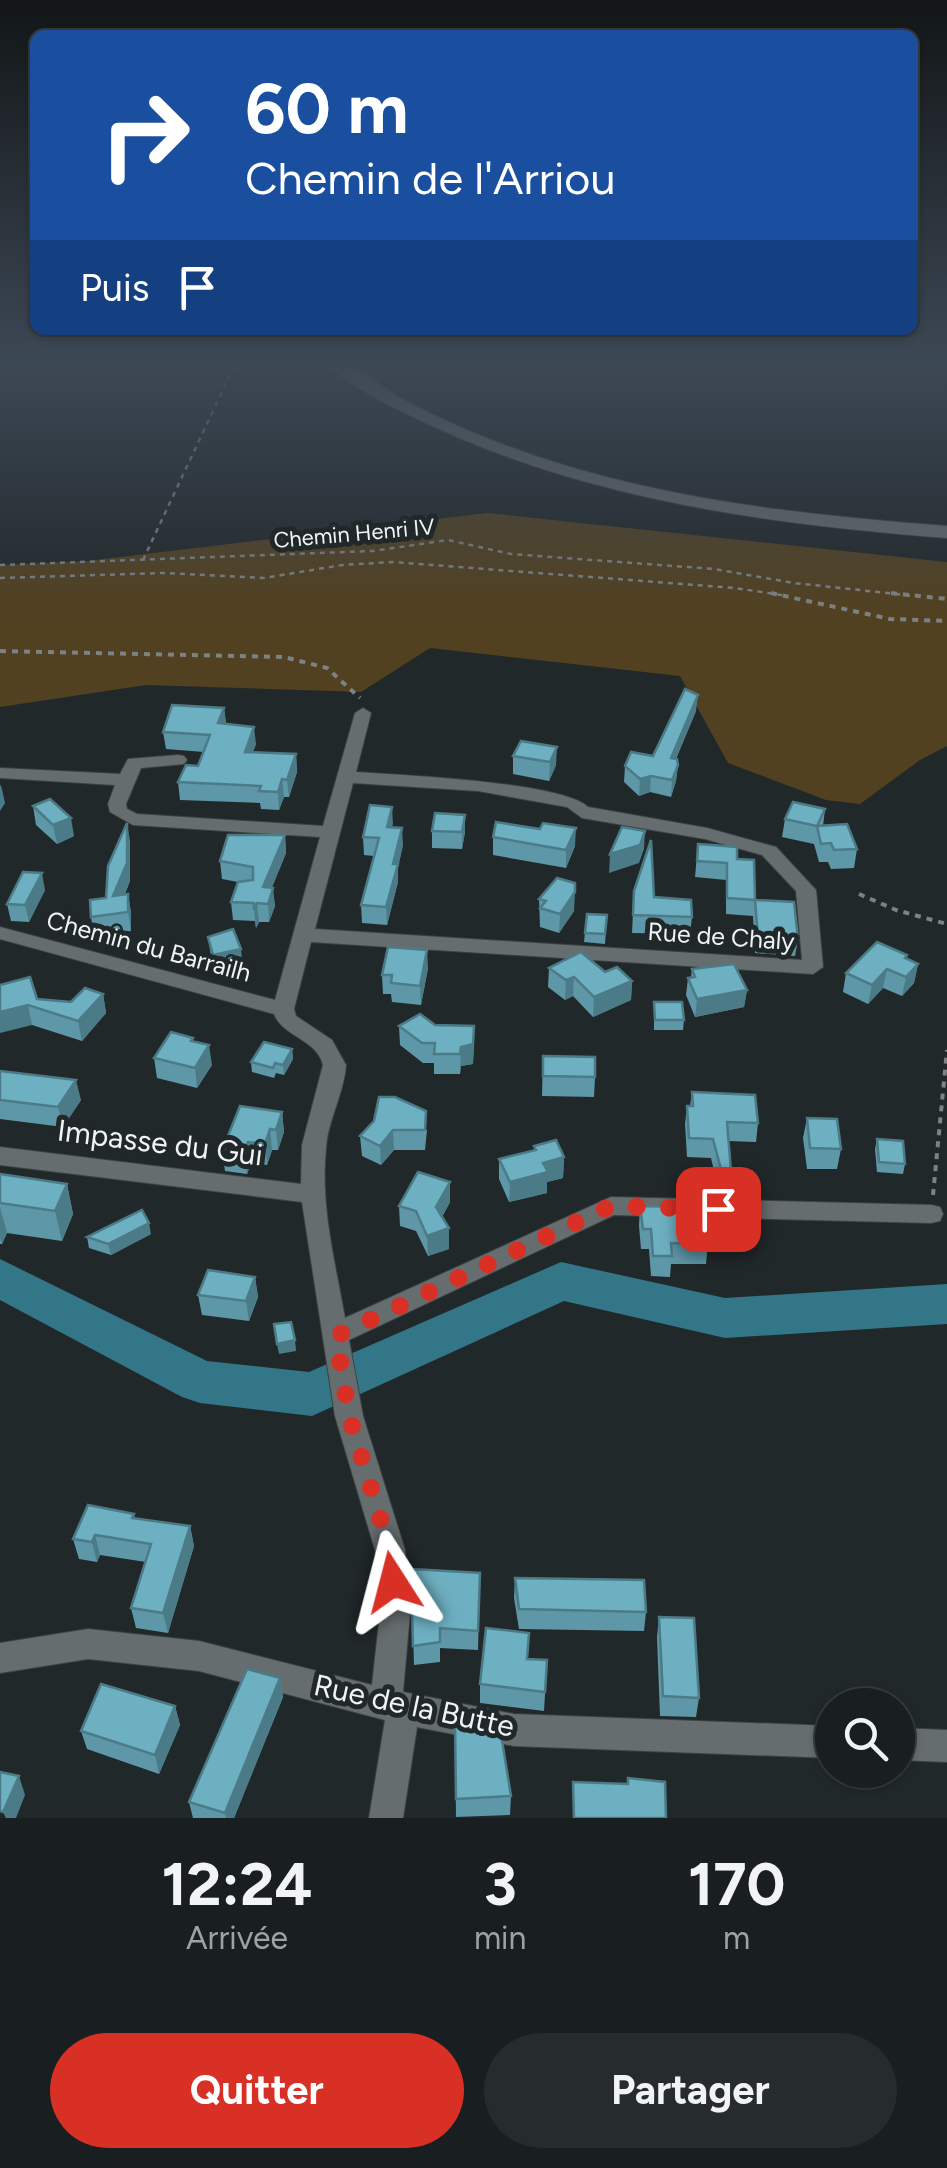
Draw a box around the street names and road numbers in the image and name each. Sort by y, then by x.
street label: Chemin Henri IV [272,513,436,554]
street label: Chemin du Barrailh [43,904,255,988]
street label: Rue de Chaly [646,916,796,956]
street label: Impasse du Gui [55,1112,265,1173]
street label: Rue de la Butte [310,1666,518,1745]

